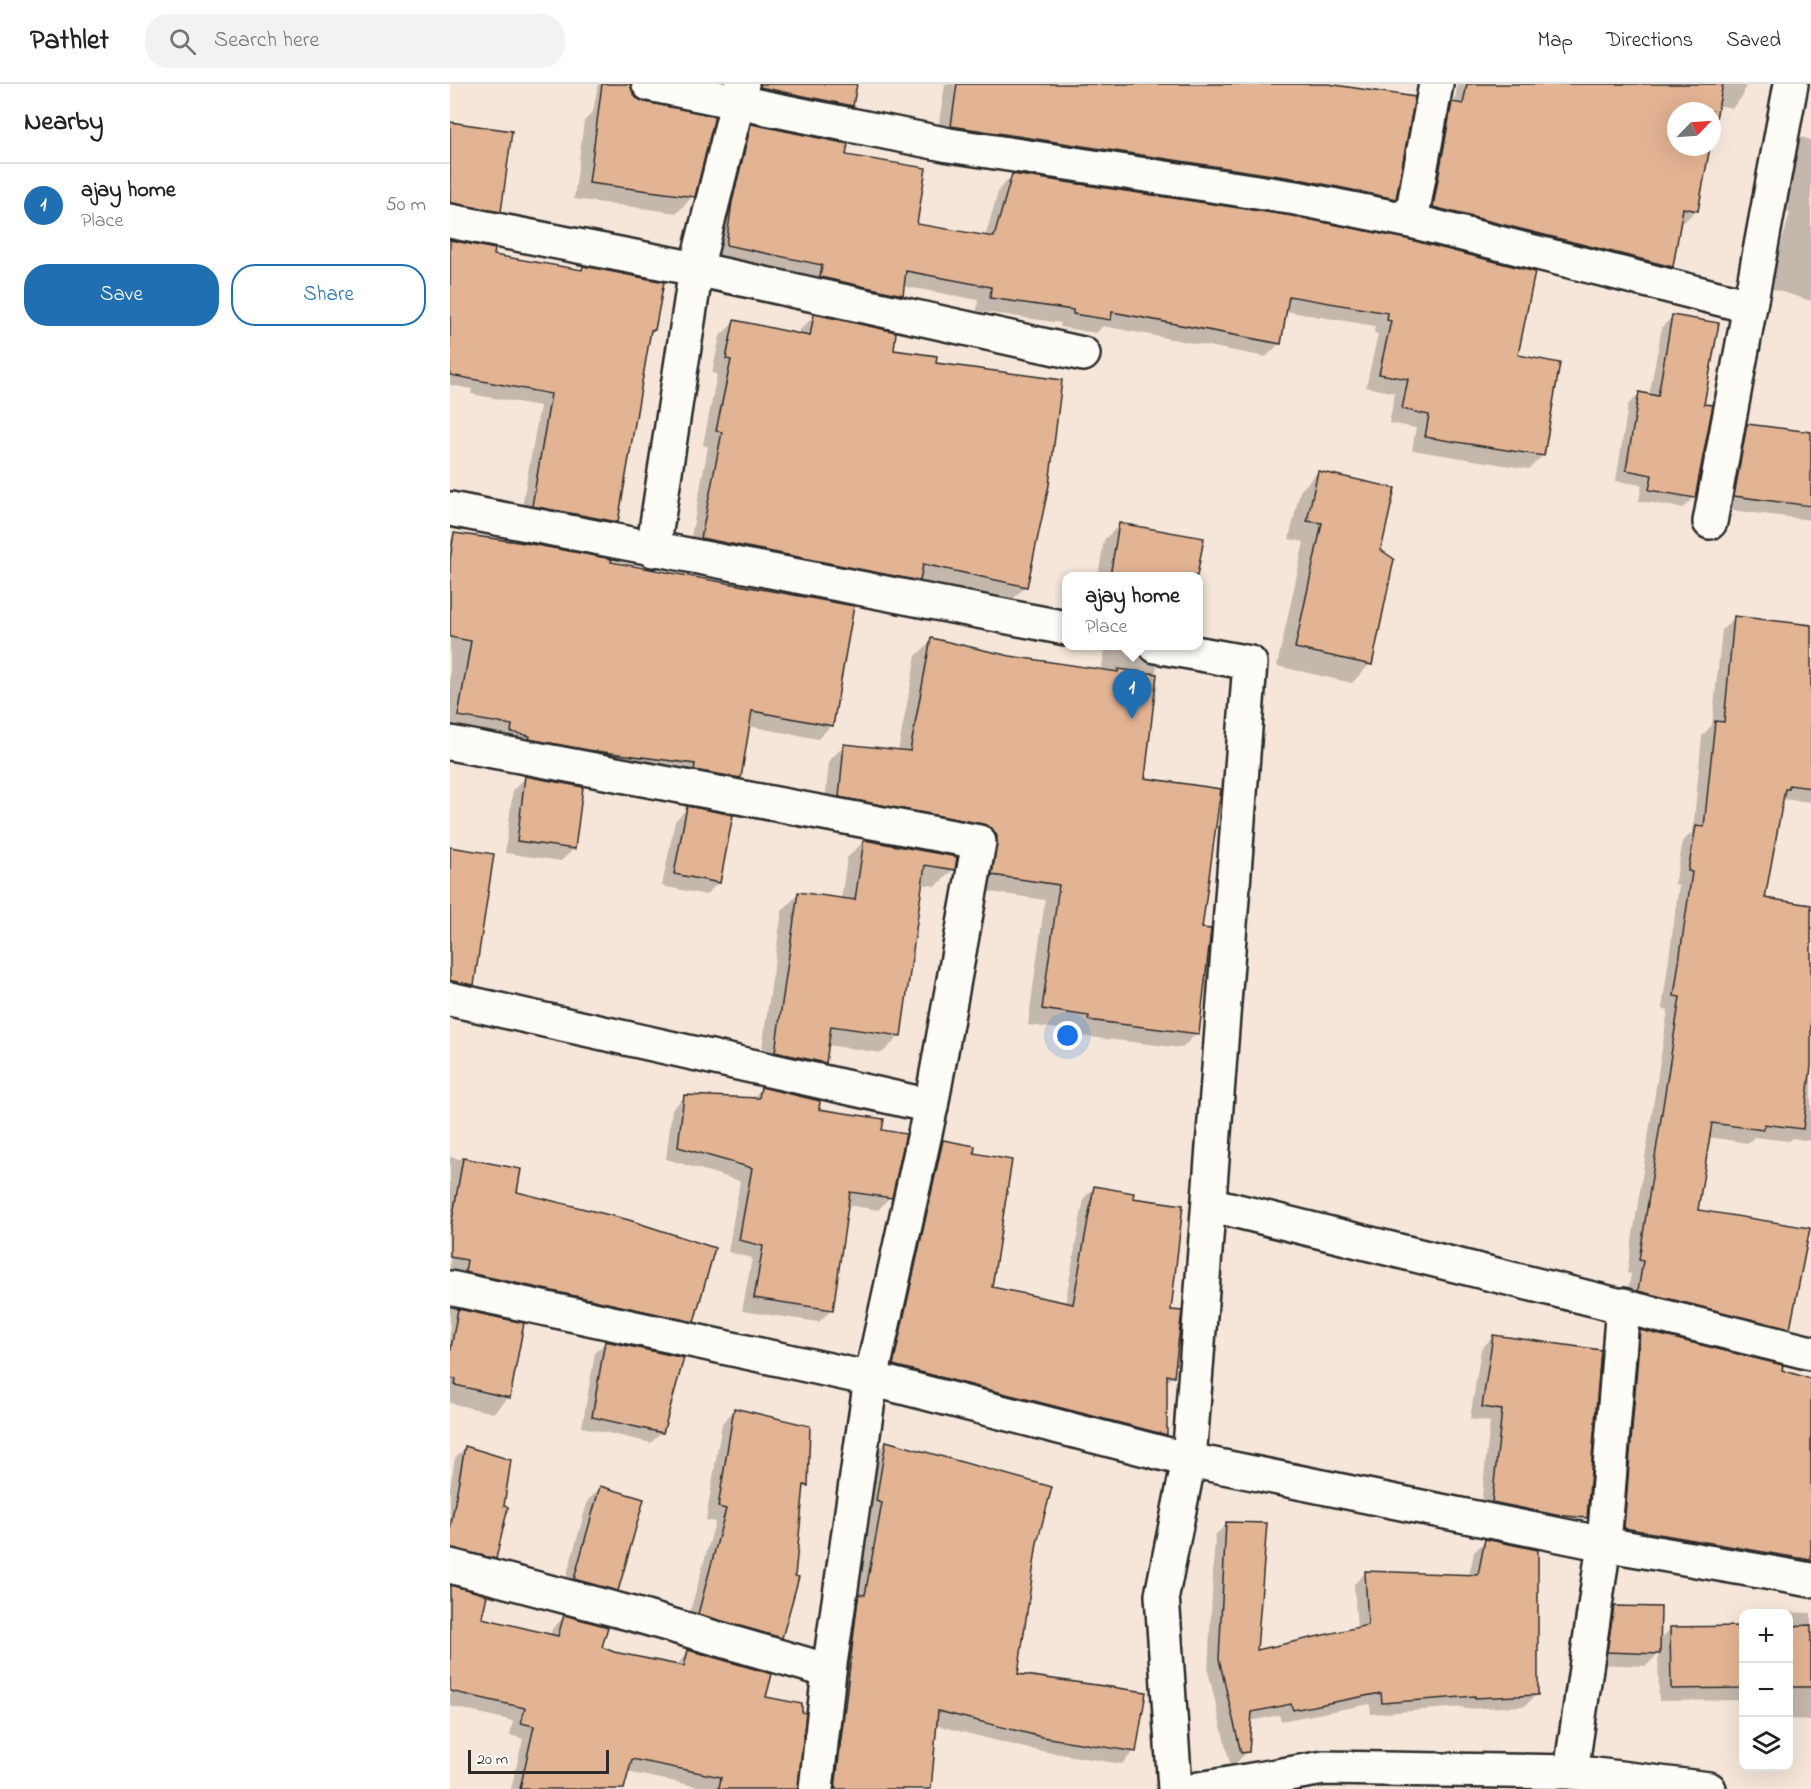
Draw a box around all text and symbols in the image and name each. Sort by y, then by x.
search box [145,14,565,68]
text: Pathlet [30,21,109,62]
icon: search [166,25,199,58]
text: Search here [214,25,319,57]
text: Map [1537,26,1573,56]
text: Directions [1606,26,1693,56]
text: Saved [1726,26,1781,56]
north arrow [1667,102,1721,156]
text: Nearby [24,104,103,142]
text: ajay home [81,175,176,207]
text: 1 [40,191,47,220]
text: 50 m [385,191,426,220]
text: Place [81,207,123,236]
button: Save [24,264,219,326]
button: Share [231,264,426,326]
popup [1062,572,1203,650]
text: ajay home [1085,581,1180,613]
text: Place [1085,613,1128,642]
pin: 1 [1112,670,1152,719]
your location [1053,1021,1082,1050]
map controls [1739,1609,1793,1771]
button: + [1739,1609,1793,1663]
button: − [1739,1663,1793,1717]
button: layers [1739,1717,1793,1771]
scale bar [468,1747,609,1774]
text: 20 m [477,1748,508,1772]

